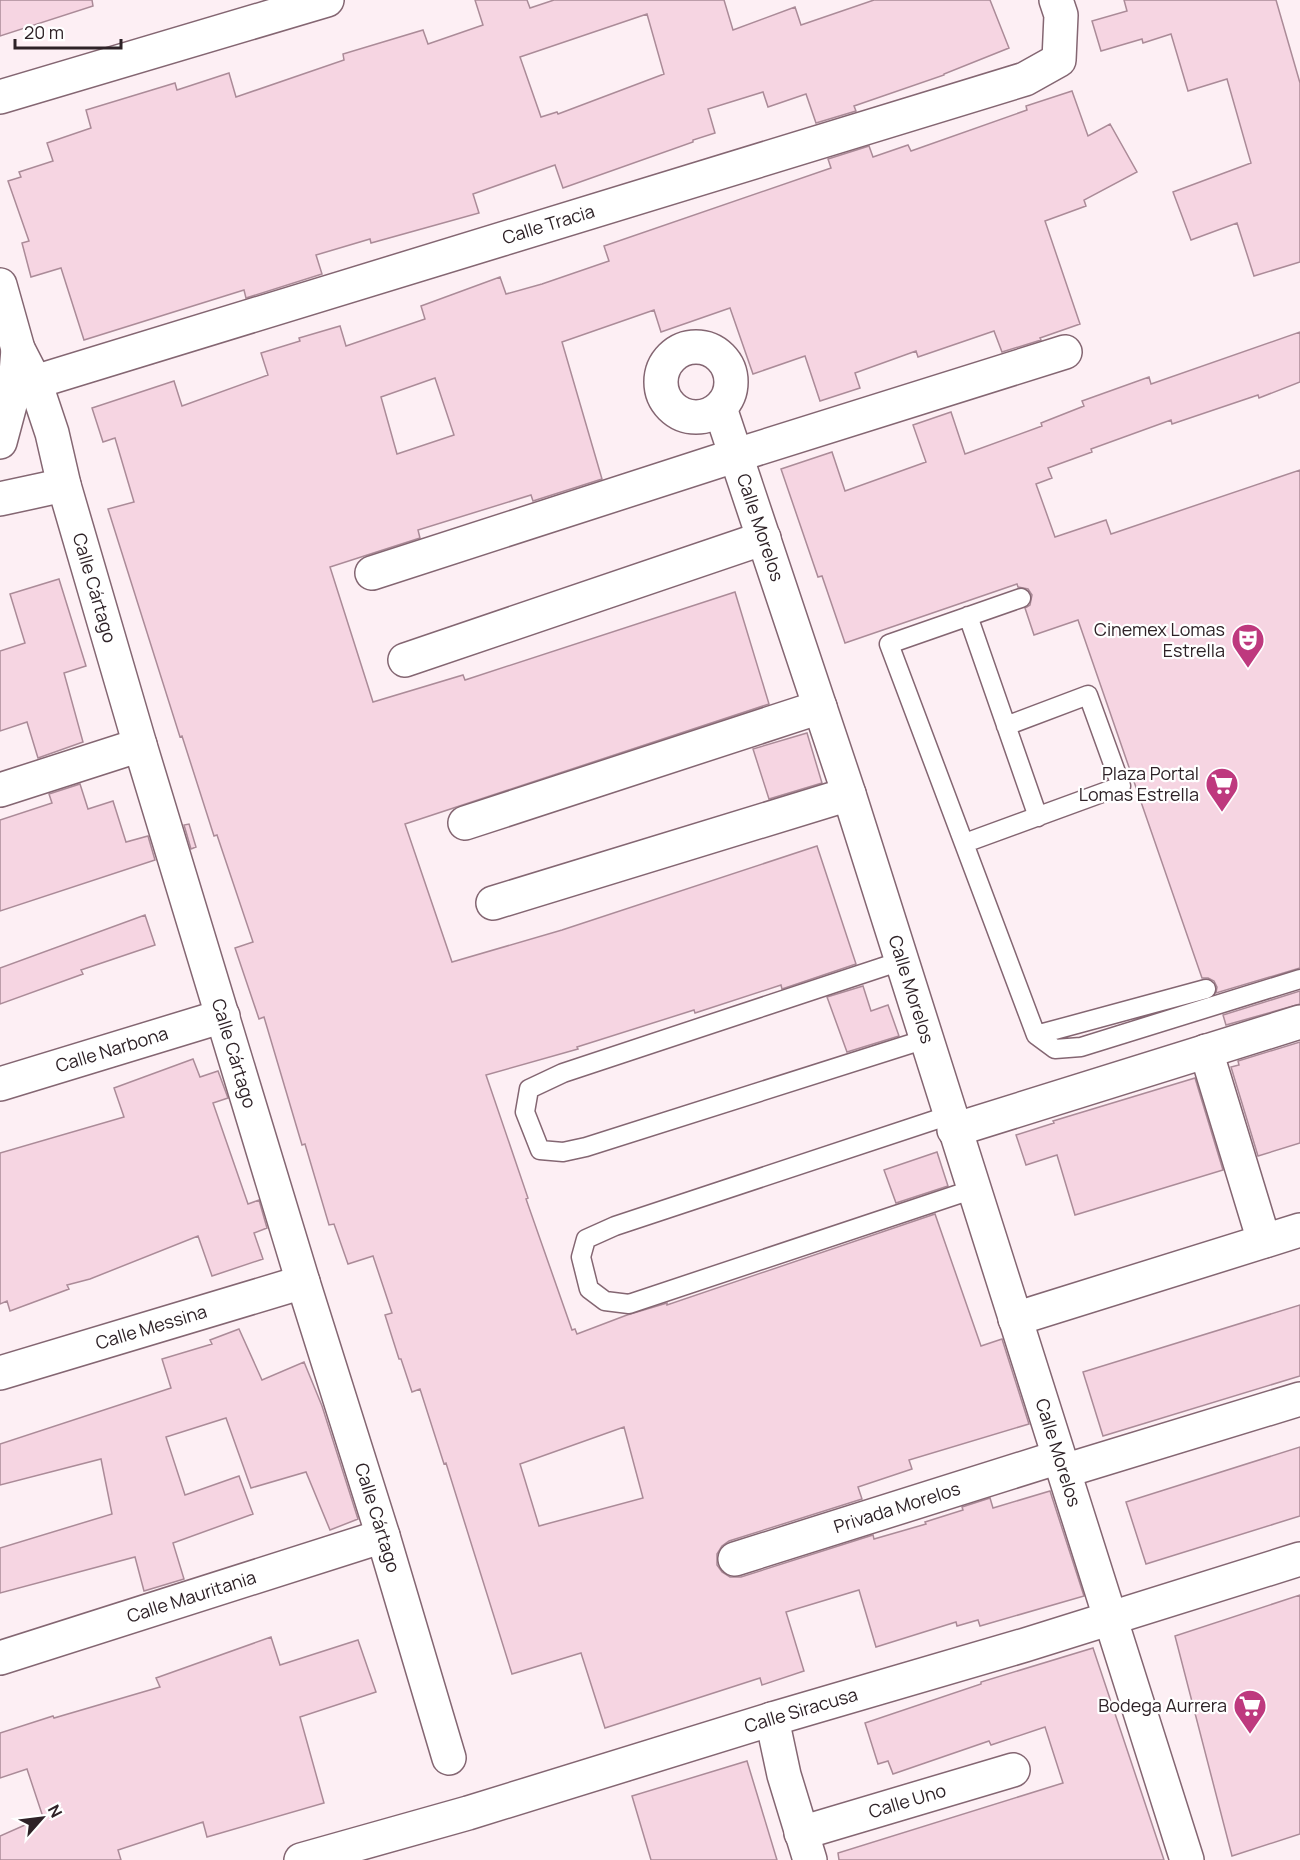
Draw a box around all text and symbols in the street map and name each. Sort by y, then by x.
scale bar [15,12,122,50]
text: 20 m [24,20,64,44]
street label: Calle Tracia [499,198,597,249]
street label: Calle Morelos [732,470,790,584]
street label: Calle Cártago [68,530,122,645]
place label: Cinemex Lomas Estrella [1094,617,1225,662]
theatre icon: Cinemex Lomas Estrella [1230,622,1266,669]
place label: Plaza Portal Lomas Estrella [1079,761,1199,806]
supermarket icon: Plaza Portal Lomas Estrella [1204,766,1240,813]
street label: Calle Morelos [884,932,940,1046]
street label: Calle Cártago [207,995,263,1111]
street label: Calle Narbona [53,1020,171,1077]
street label: Calle Messina [93,1299,210,1355]
street label: Calle Morelos [1030,1395,1087,1510]
street label: Calle Cártago [350,1460,406,1575]
street label: Privada Morelos [831,1476,963,1538]
street label: Calle Mauritania [124,1564,259,1628]
street label: Calle Siracusa [741,1682,860,1738]
supermarket icon: Bodega Aurrera [1232,1688,1268,1735]
place label: Bodega Aurrera [1098,1693,1227,1717]
street label: Calle Uno [866,1778,949,1823]
north arrow [12,1788,72,1848]
text: N [43,1801,68,1821]

